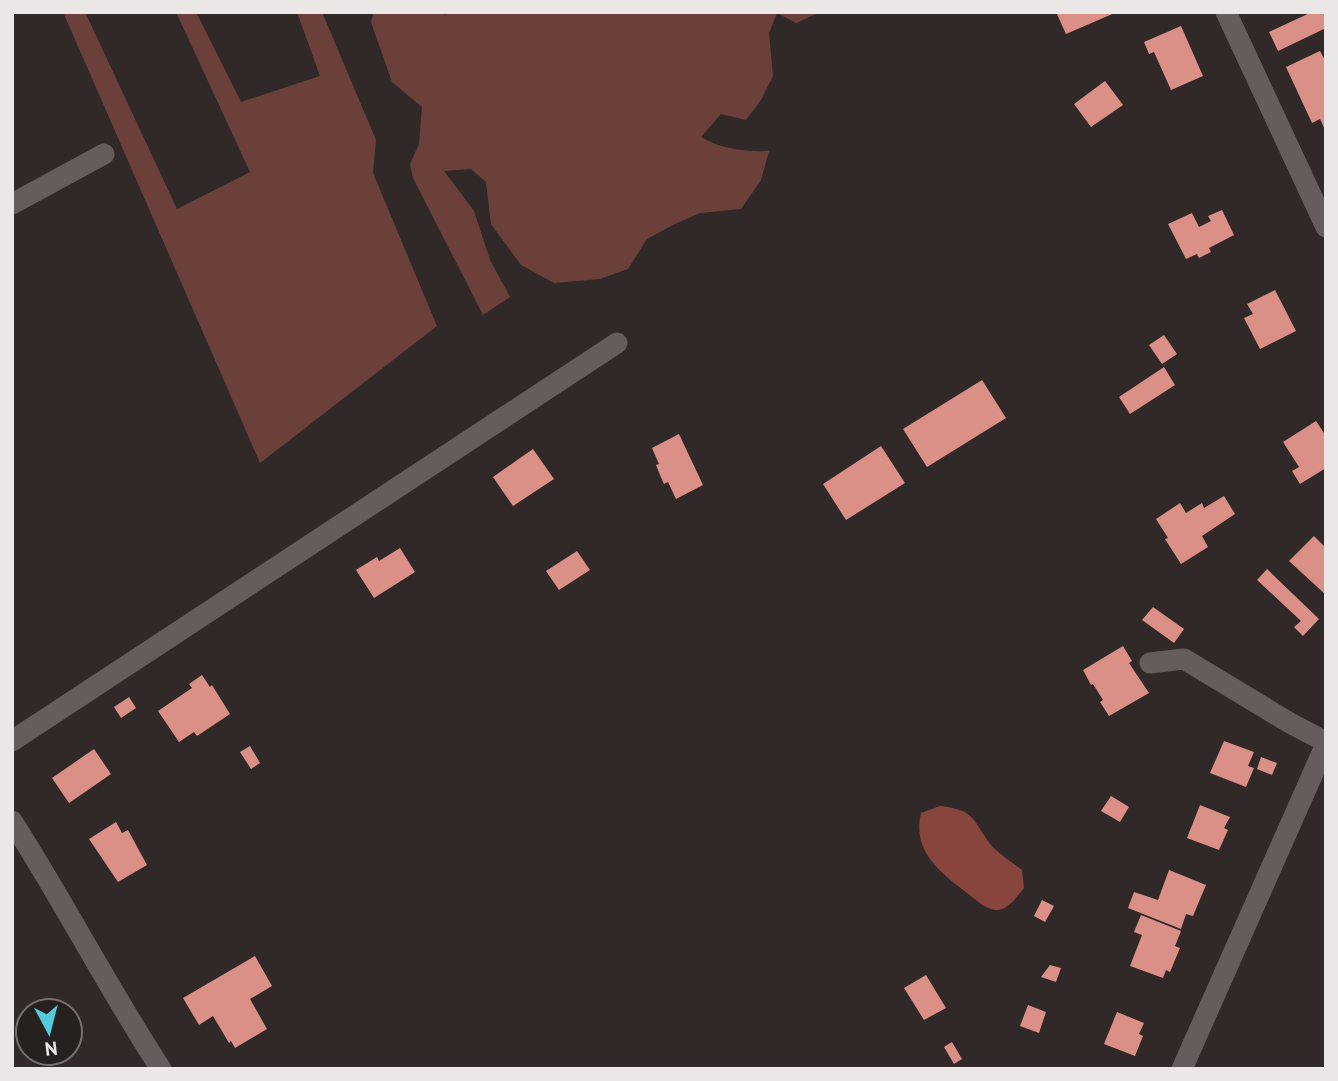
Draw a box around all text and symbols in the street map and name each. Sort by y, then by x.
north arrow [14,997,84,1067]
text: N [43,1036,59,1062]

